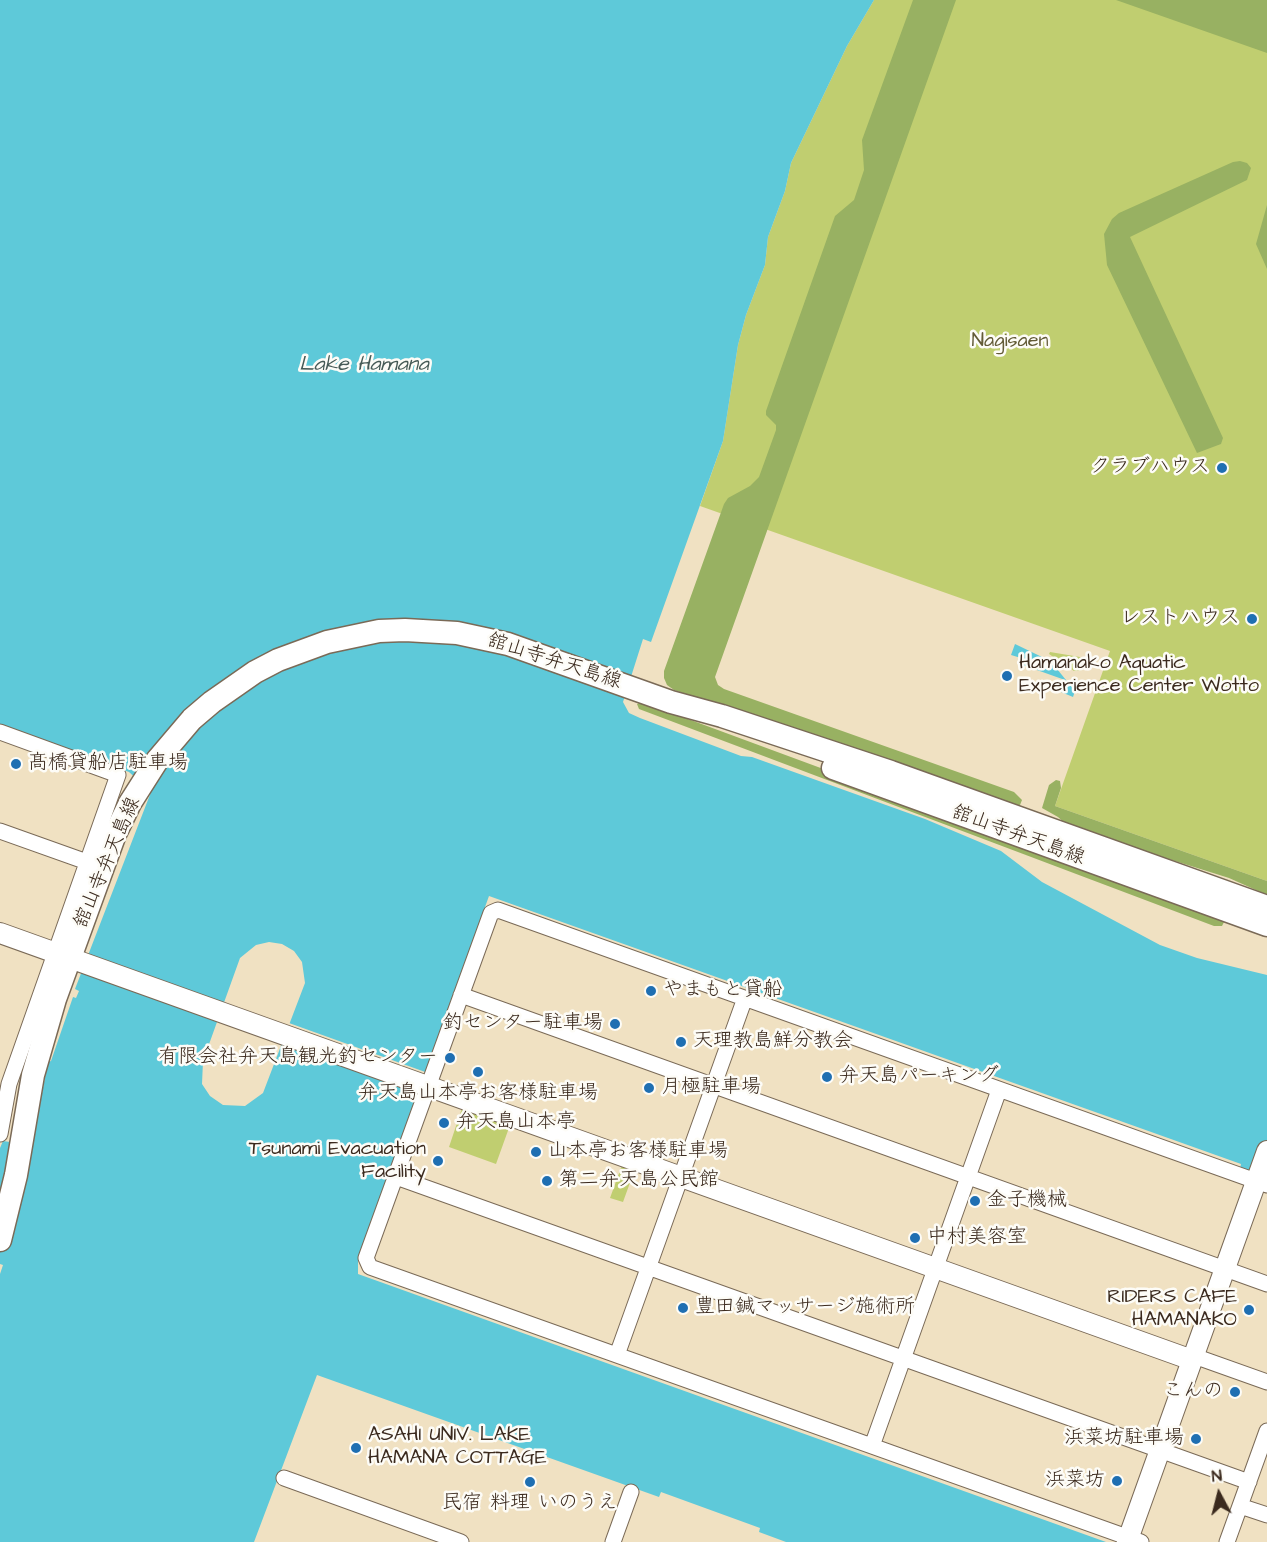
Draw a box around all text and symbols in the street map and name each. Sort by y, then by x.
park label: Nagisaen [971,330,1049,354]
water label: Lake Hamana [299,353,429,379]
place label: クラブハウス [1090,456,1210,480]
marker: クラブハウス [1215,461,1229,475]
place label: レストハウス [1120,607,1240,631]
marker: レストハウス [1245,612,1259,626]
street label: 舘山寺弁天島線 [484,629,624,695]
place label: Hamanako Aquatic Experience Center Wotto [1019,652,1259,699]
marker: Hamanako Aquatic Experience Center Wotto [1000,669,1014,683]
place label: 髙橋貸船店駐車場 [28,752,188,776]
marker: 髙橋貸船店駐車場 [9,757,23,771]
street label: 舘山寺弁天島線 [70,794,146,932]
street label: 舘山寺弁天島線 [948,801,1088,871]
place label: やまもと貸船 [663,979,783,1003]
marker: やまもと貸船 [644,984,658,998]
place label: 釣センター駐車場 [443,1012,603,1036]
marker: 釣センター駐車場 [608,1017,622,1031]
place label: 天理教島鮮分教会 [693,1030,853,1054]
marker: 天理教島鮮分教会 [674,1035,688,1049]
place label: 有限会社弁天島観光釣センター [158,1046,438,1070]
marker: 有限会社弁天島観光釣センター [443,1051,457,1065]
marker: 弁天島山本亭お客様駐車場 [471,1065,485,1079]
place label: 弁天島パーキング [839,1065,999,1089]
marker: 弁天島パーキング [820,1070,834,1084]
place label: 月極駐車場 [661,1076,761,1100]
marker: 月極駐車場 [642,1081,656,1095]
place label: 弁天島山本亭お客様駐車場 [358,1082,598,1106]
place label: 弁天島山本亭 [456,1111,576,1135]
marker: 弁天島山本亭 [437,1116,451,1130]
place label: Tsunami Evacuation Facility [249,1138,426,1185]
place label: 山本亭お客様駐車場 [548,1140,728,1164]
marker: 山本亭お客様駐車場 [529,1145,543,1159]
marker: Tsunami Evacuation Facility [431,1154,445,1168]
place label: 第二弁天島公民館 [559,1169,719,1193]
marker: 第二弁天島公民館 [540,1174,554,1188]
place label: 金子機械 [987,1189,1067,1213]
marker: 金子機械 [968,1194,982,1208]
place label: 中村美容室 [927,1226,1027,1250]
marker: 中村美容室 [908,1231,922,1245]
place label: RIDERS CAFE HAMANAKO [1107,1286,1237,1333]
place label: 豊田鍼マッサージ施術所 [695,1296,915,1320]
marker: 豊田鍼マッサージ施術所 [676,1301,690,1315]
marker: RIDERS CAFE HAMANAKO [1242,1303,1256,1317]
place label: こんの [1163,1380,1223,1404]
marker: こんの [1228,1385,1242,1399]
place label: ASAHI UNIV. LAKE HAMANA COTTAGE [368,1424,547,1471]
place label: 浜菜坊駐車場 [1064,1427,1184,1451]
marker: 浜菜坊駐車場 [1189,1432,1203,1446]
marker: ASAHI UNIV. LAKE HAMANA COTTAGE [349,1441,363,1455]
north arrow [1189,1464,1249,1524]
text: N [1210,1465,1223,1488]
place label: 浜菜坊 [1045,1469,1105,1493]
marker: 浜菜坊 [1110,1474,1124,1488]
marker: 民宿 料理 いのうえ [523,1475,537,1489]
place label: 民宿 料理 いのうえ [442,1492,618,1516]

